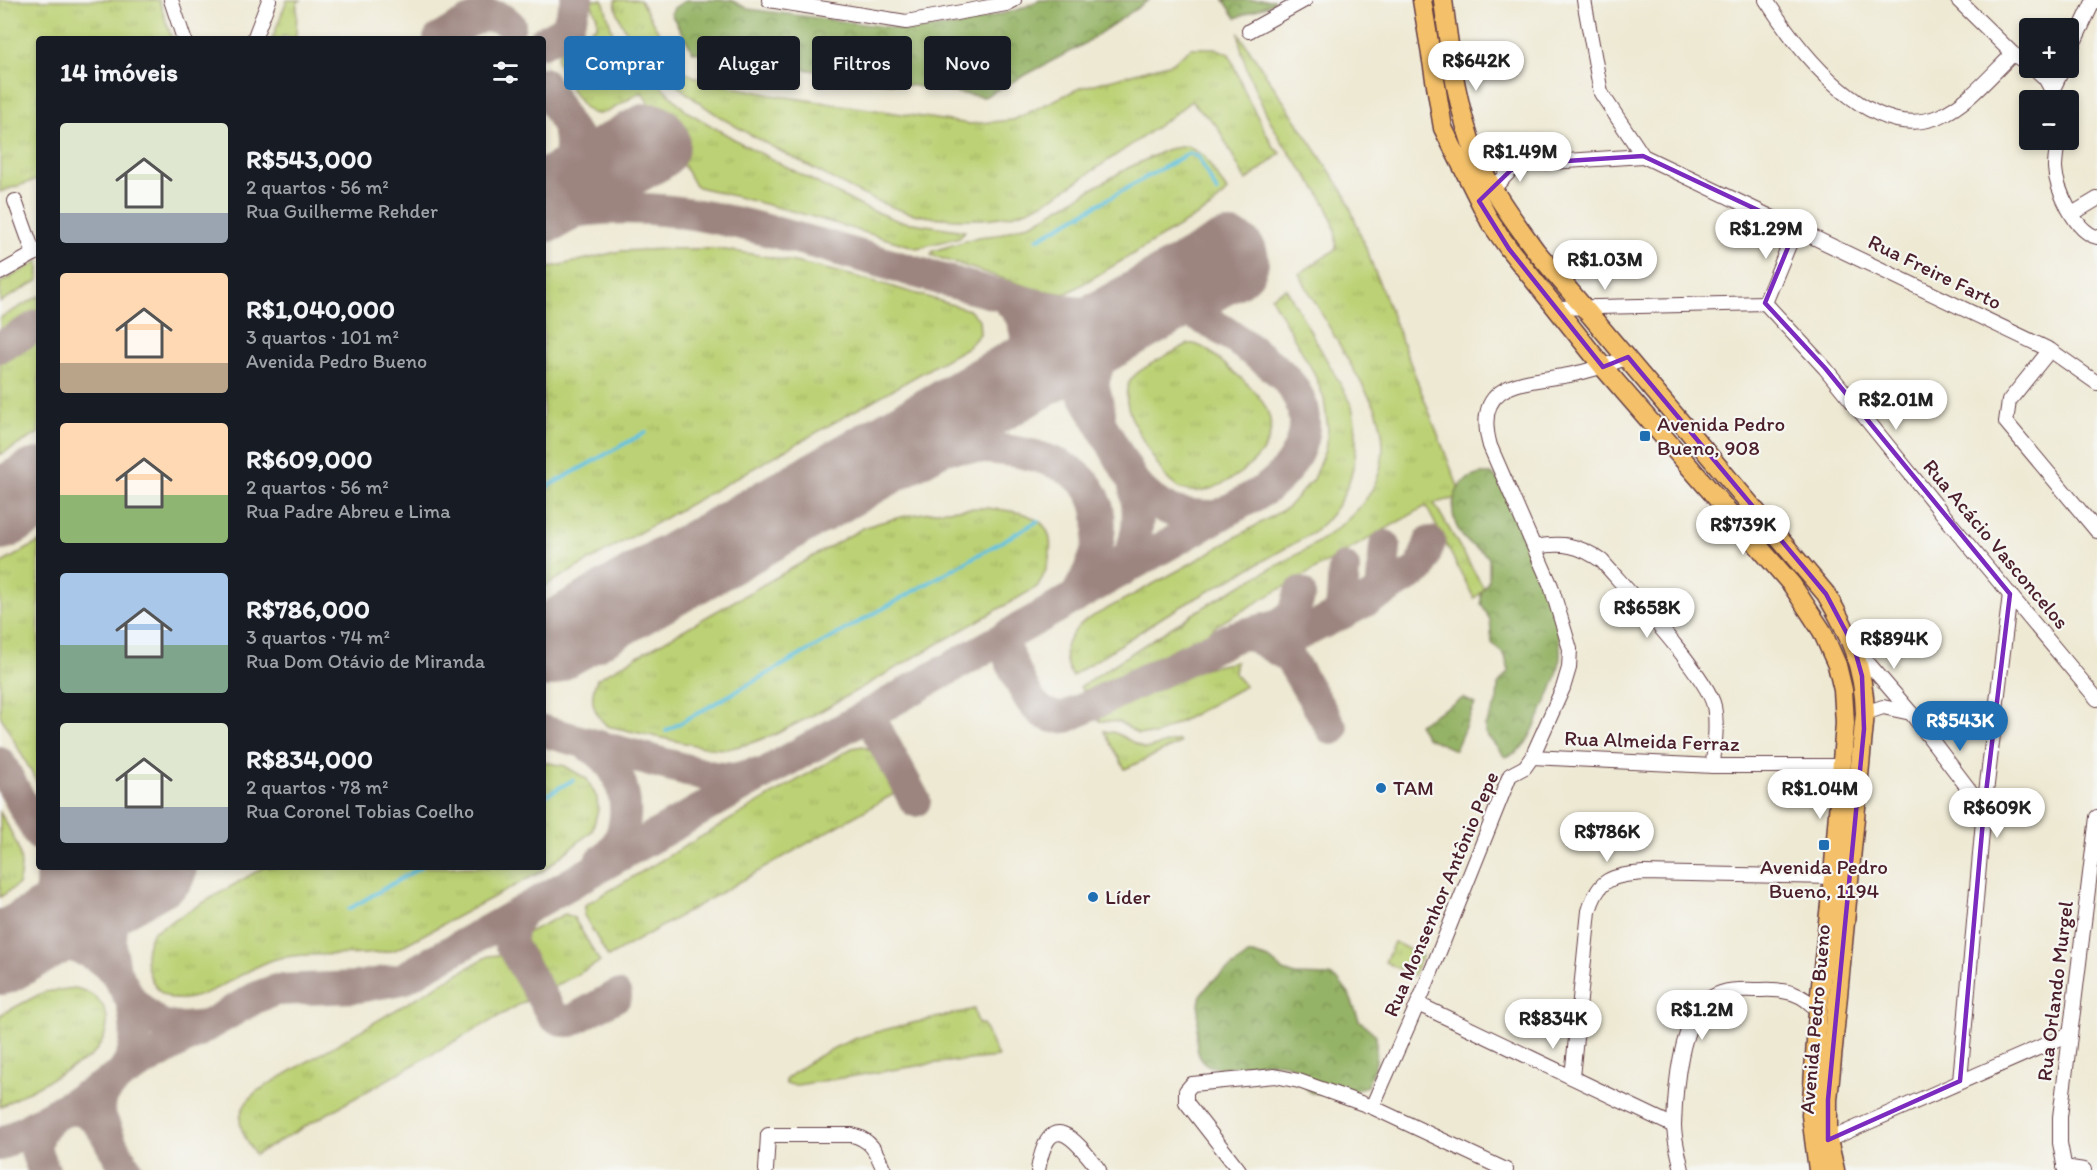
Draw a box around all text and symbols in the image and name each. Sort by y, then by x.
map controls [2019,18,2079,150]
button: + [2019,18,2079,78]
chip: Comprar [564,36,685,90]
chip: Alugar [697,36,800,90]
chip: Filtros [812,36,912,90]
chip: Novo [924,36,1011,90]
pin: R$642K [1427,41,1525,92]
text: R$642K [1442,48,1510,72]
text: 14 imóveis [60,56,178,88]
icon: filters [489,56,522,89]
button: − [2019,90,2079,150]
pin: R$1.49M [1465,132,1575,183]
text: R$1.49M [1482,139,1558,163]
text: R$543,000 [246,143,373,175]
icon: home [108,147,180,219]
text: 2 quartos · 56 m² [246,175,389,199]
text: Rua Guilherme Rehder [246,199,438,223]
pin: R$1.29M [1711,209,1821,260]
text: R$1.29M [1729,216,1803,240]
street label: Rua Freire Farto [1864,228,2006,315]
pin: R$1.03M [1550,240,1660,291]
text: R$1.03M [1567,247,1643,271]
text: R$1,040,000 [246,293,395,325]
icon: home [108,297,180,369]
text: 3 quartos · 101 m² [246,325,399,349]
text: Avenida Pedro Bueno [246,349,427,373]
pin: R$2.01M [1841,380,1951,431]
text: R$2.01M [1858,387,1934,411]
place label: Avenida Pedro Bueno, 908 [1657,411,1785,460]
marker: Avenida Pedro Bueno, 908 [1638,429,1652,443]
text: R$609,000 [246,443,372,475]
icon: home [108,447,180,519]
street label: Rua Acácio Vasconcelos [1918,454,2075,634]
text: 2 quartos · 56 m² [246,475,389,499]
text: Rua Padre Abreu e Lima [246,499,451,523]
pin: R$739K [1694,505,1792,556]
text: R$739K [1710,512,1776,536]
pin: R$658K [1598,588,1696,639]
text: R$786,000 [246,593,370,625]
text: R$658K [1614,595,1680,619]
icon: home [108,597,180,669]
pin: R$894K [1845,619,1943,670]
text: 3 quartos · 74 m² [246,625,390,649]
text: R$894K [1860,626,1928,650]
text: Rua Dom Otávio de Miranda [246,649,485,673]
pin: R$543K [1911,701,2009,752]
text: R$543K [1926,708,1994,732]
street label: Rua Almeida Ferraz [1564,725,1740,756]
text: R$834,000 [246,743,373,775]
icon: home [108,747,180,819]
street label: Rua Monsenhor Antônio Pepe [1377,767,1504,1020]
pin: R$1.04M [1765,769,1875,820]
text: 2 quartos · 78 m² [246,775,389,799]
place label: TAM [1393,775,1434,800]
text: R$1.04M [1782,776,1858,800]
marker: TAM [1374,781,1388,795]
pin: R$609K [1948,788,2046,839]
text: R$609K [1963,795,2031,819]
text: Rua Coronel Tobias Coelho [246,799,474,823]
pin: R$786K [1558,812,1656,863]
text: R$786K [1574,819,1640,843]
marker: Avenida Pedro Bueno, 1194 [1817,838,1831,852]
place label: Avenida Pedro Bueno, 1194 [1760,854,1888,903]
place label: Líder [1105,884,1150,909]
marker: Líder [1086,890,1100,904]
street label: Rua Orlando Murgel [2031,899,2078,1083]
street label: Avenida Pedro Bueno [1794,923,1835,1115]
pin: R$1.2M [1653,990,1751,1041]
text: R$1.2M [1670,997,1734,1021]
pin: R$834K [1504,999,1602,1050]
text: R$834K [1519,1006,1587,1030]

